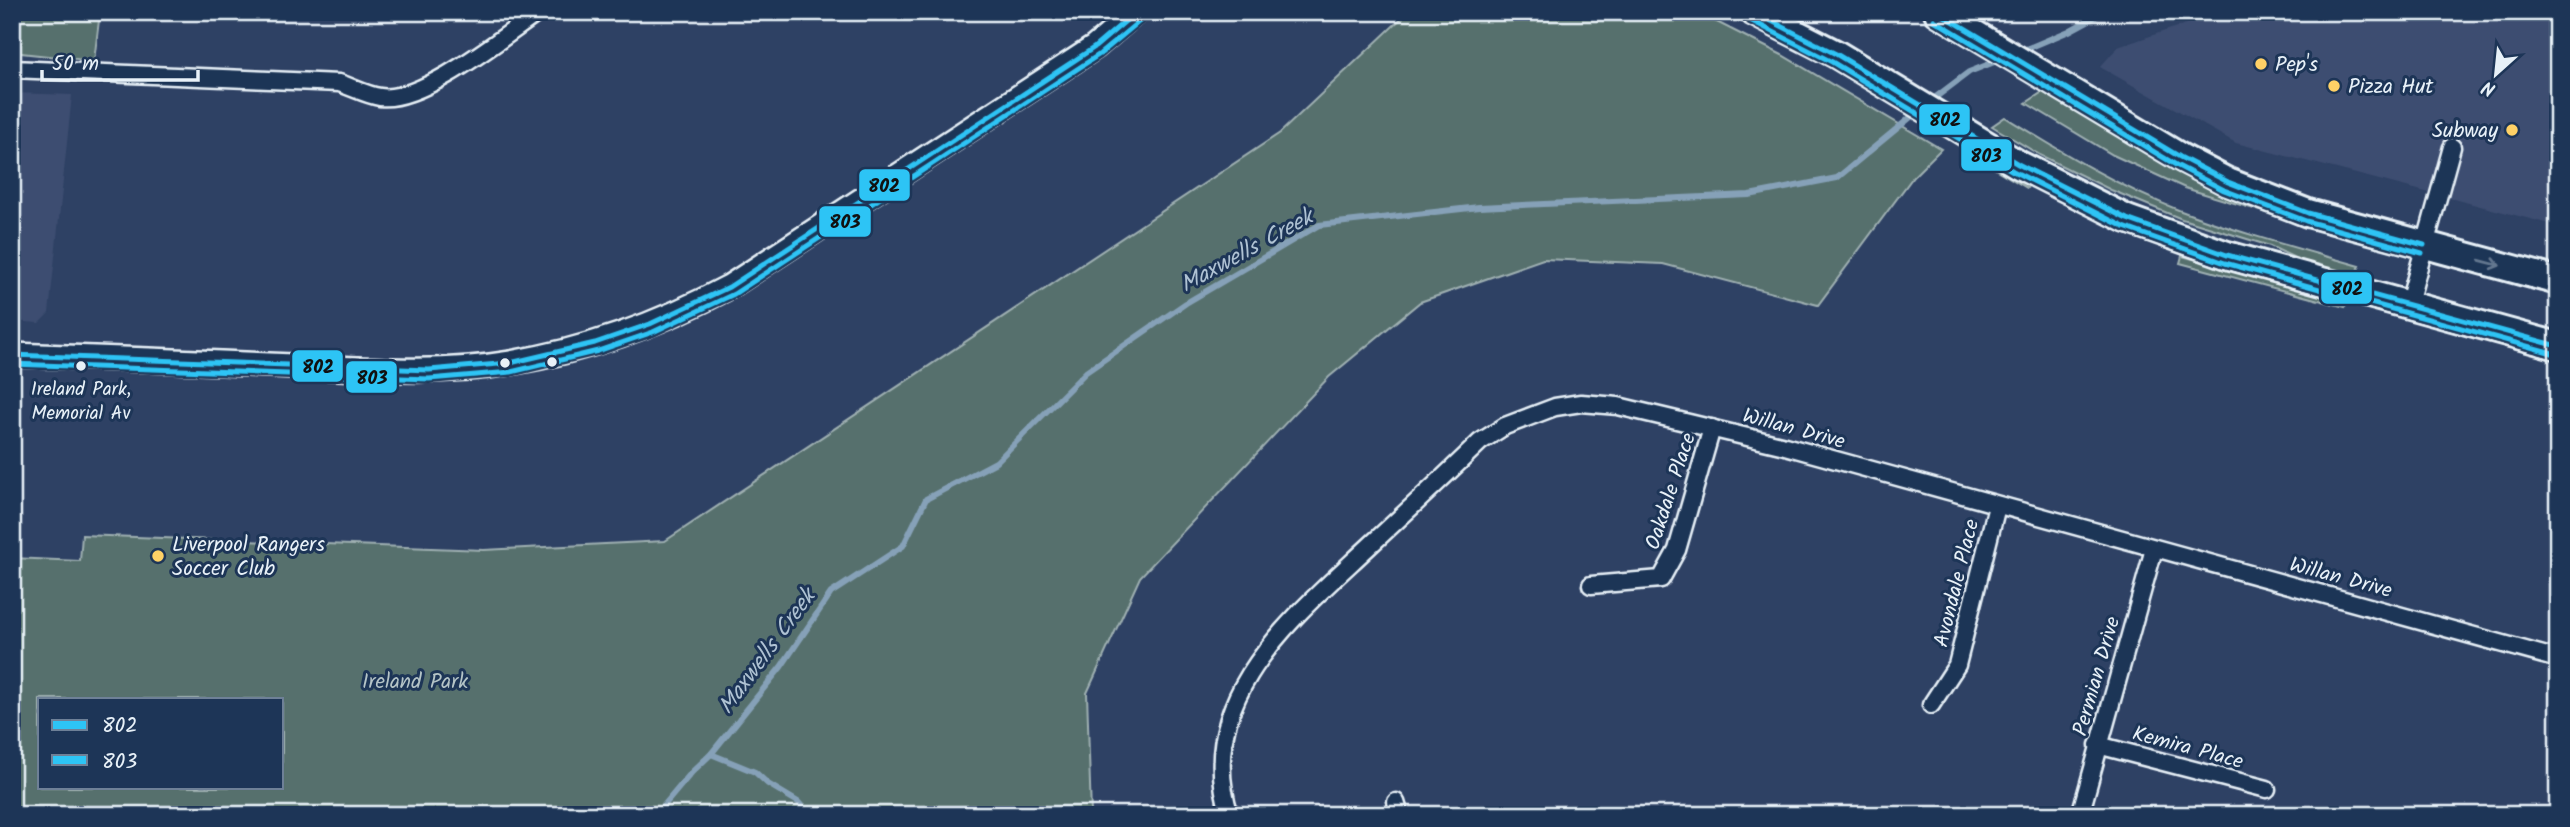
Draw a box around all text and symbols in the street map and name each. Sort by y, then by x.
scale bar [42,38,198,82]
north arrow [2462,38,2532,108]
text: 50 m [52,48,99,81]
place label: Pep's [2275,49,2318,82]
marker: Pep's [2253,56,2269,72]
place label: Pizza Hut [2348,71,2434,104]
text: N [2477,71,2501,103]
marker: Pizza Hut [2326,78,2342,94]
line badge: 802 [1918,103,1971,136]
text: 802 [1929,106,1961,136]
place label: Subway [2432,115,2498,148]
marker: Subway [2504,122,2520,138]
line badge: 803 [1960,138,2013,172]
text: 803 [1970,142,2002,172]
line badge: 802 [858,168,911,202]
text: 802 [868,172,900,202]
water label: Maxwells Creek [1174,199,1323,303]
line badge: 803 [818,205,872,238]
text: 803 [829,208,861,238]
one-way arrow [2479,257,2501,270]
line badge: 802 [2320,271,2373,305]
text: 802 [2331,275,2363,305]
line badge: 802 [291,349,344,383]
text: 802 [302,353,334,383]
unlabelled marker [545,355,559,369]
unlabelled marker [498,356,512,370]
marker: Ireland Park, Memorial Av [74,359,88,373]
line badge: 803 [345,360,398,394]
text: 803 [356,364,388,394]
place label: Ireland Park, Memorial Av [31,375,131,429]
street label: Willan Drive [1739,400,1849,459]
street label: Oakdale Place [1637,428,1706,554]
street label: Avondale Place [1926,515,1989,651]
place label: Liverpool Rangers Soccer Club [172,529,325,586]
marker: Liverpool Rangers Soccer Club [150,548,166,564]
street label: Willan Drive [2286,549,2396,608]
water label: Maxwells Creek [710,579,827,723]
street label: Permian Drive [2065,612,2130,740]
park label: Ireland Park [362,666,468,699]
legend [38,698,284,788]
text: 802 [102,710,137,743]
street label: Kemira Place [2128,718,2247,779]
text: 803 [102,746,137,779]

